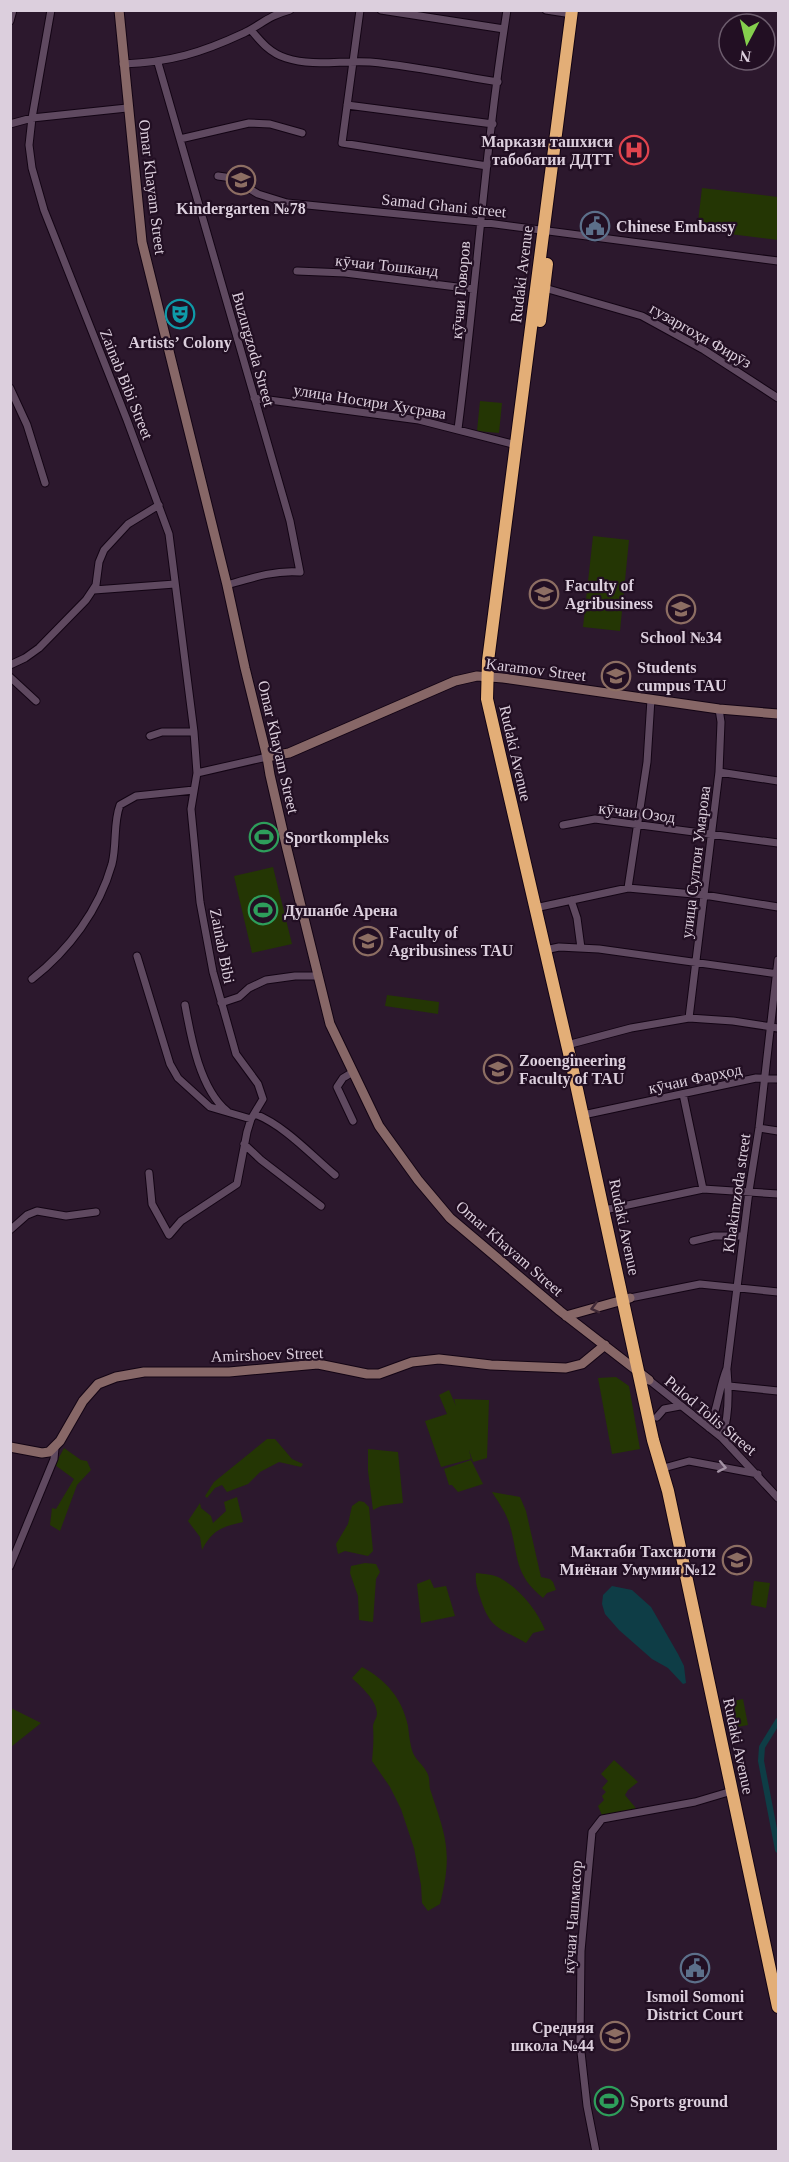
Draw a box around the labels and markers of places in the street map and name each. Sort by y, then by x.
place label: Маркази ташхиси табобатии ДДТТ [481,133,613,169]
hospital icon: Маркази ташхиси табобатии ДДТТ [618,134,650,166]
school or university icon: Kindergarten №78 [225,164,257,196]
place label: Kindergarten №78 [176,200,306,218]
public building icon: Chinese Embassy [579,210,611,242]
place label: Chinese Embassy [616,218,736,236]
theatre icon: Artists’ Colony [164,298,196,330]
place label: Artists’ Colony [128,334,232,352]
place label: Faculty of Agribusiness [565,577,653,613]
school or university icon: Faculty of Agribusiness [528,578,560,610]
school or university icon: School №34 [665,593,697,625]
place label: School №34 [640,629,722,646]
place label: Students cumpus TAU [637,659,727,695]
school or university icon: Students cumpus TAU [600,660,632,692]
sports icon: Sportkompleks [248,821,280,853]
place label: Sportkompleks [285,829,389,847]
sports icon: Душанбе Арена [247,894,279,926]
place label: Душанбе Арена [284,902,397,920]
place label: Faculty of Agribusiness TAU [389,924,514,960]
school or university icon: Faculty of Agribusiness TAU [352,925,384,957]
place label: Zooengineering Faculty of TAU [519,1052,626,1088]
school or university icon: Zooengineering Faculty of TAU [482,1053,514,1085]
place label: Мактаби Тахсилоти Миёнаи Умумии №12 [560,1543,716,1579]
school or university icon: Мактаби Тахсилоти Миёнаи Умумии №12 [721,1544,753,1576]
public building icon: Ismoil Somoni District Court [679,1952,711,1984]
place label: Ismoil Somoni District Court [646,1988,745,2023]
place label: Средняя школа №44 [511,2019,594,2054]
school or university icon: Средняя школа №44 [599,2020,631,2052]
sports icon: Sports ground [593,2085,625,2117]
place label: Sports ground [630,2093,728,2111]

